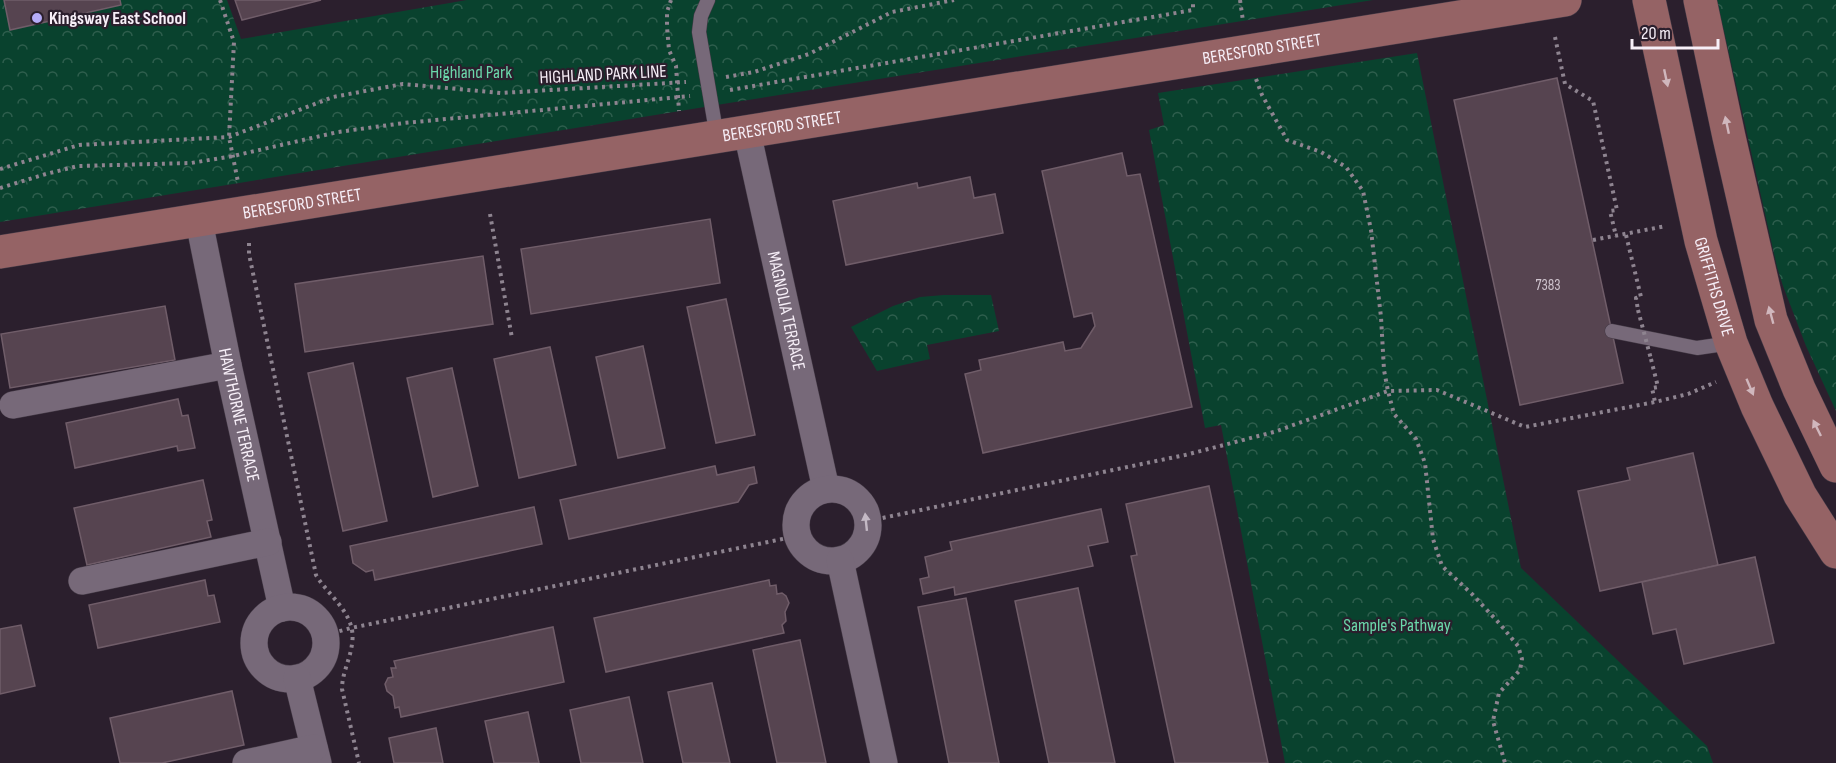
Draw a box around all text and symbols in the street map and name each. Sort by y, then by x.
place label: Kingsway East School [49,8,186,29]
marker: Kingsway East School [30,11,44,25]
scale bar [1632,12,1718,50]
text: 20 m [1641,23,1671,44]
street label: BERESFORD STREET [1201,29,1323,69]
street label: HIGHLAND PARK LINE [539,61,667,88]
park label: Highland Park [430,62,512,83]
one-way arrow [1661,69,1671,87]
street label: BERESFORD STREET [721,107,843,146]
one-way arrow [1722,115,1731,134]
street label: BERESFORD STREET [241,184,363,224]
street label: GRIFFITHS DRIVE [1689,235,1738,339]
street label: MAGNOLIA TERRACE [763,249,809,372]
house number: 7383 [1535,276,1561,295]
one-way arrow [1765,305,1775,324]
street label: HAWTHORNE TERRACE [214,346,264,484]
one-way arrow [1746,378,1755,396]
one-way arrow [1813,419,1822,436]
one-way arrow [861,512,871,531]
park label: Sample's Pathway [1343,615,1451,636]

